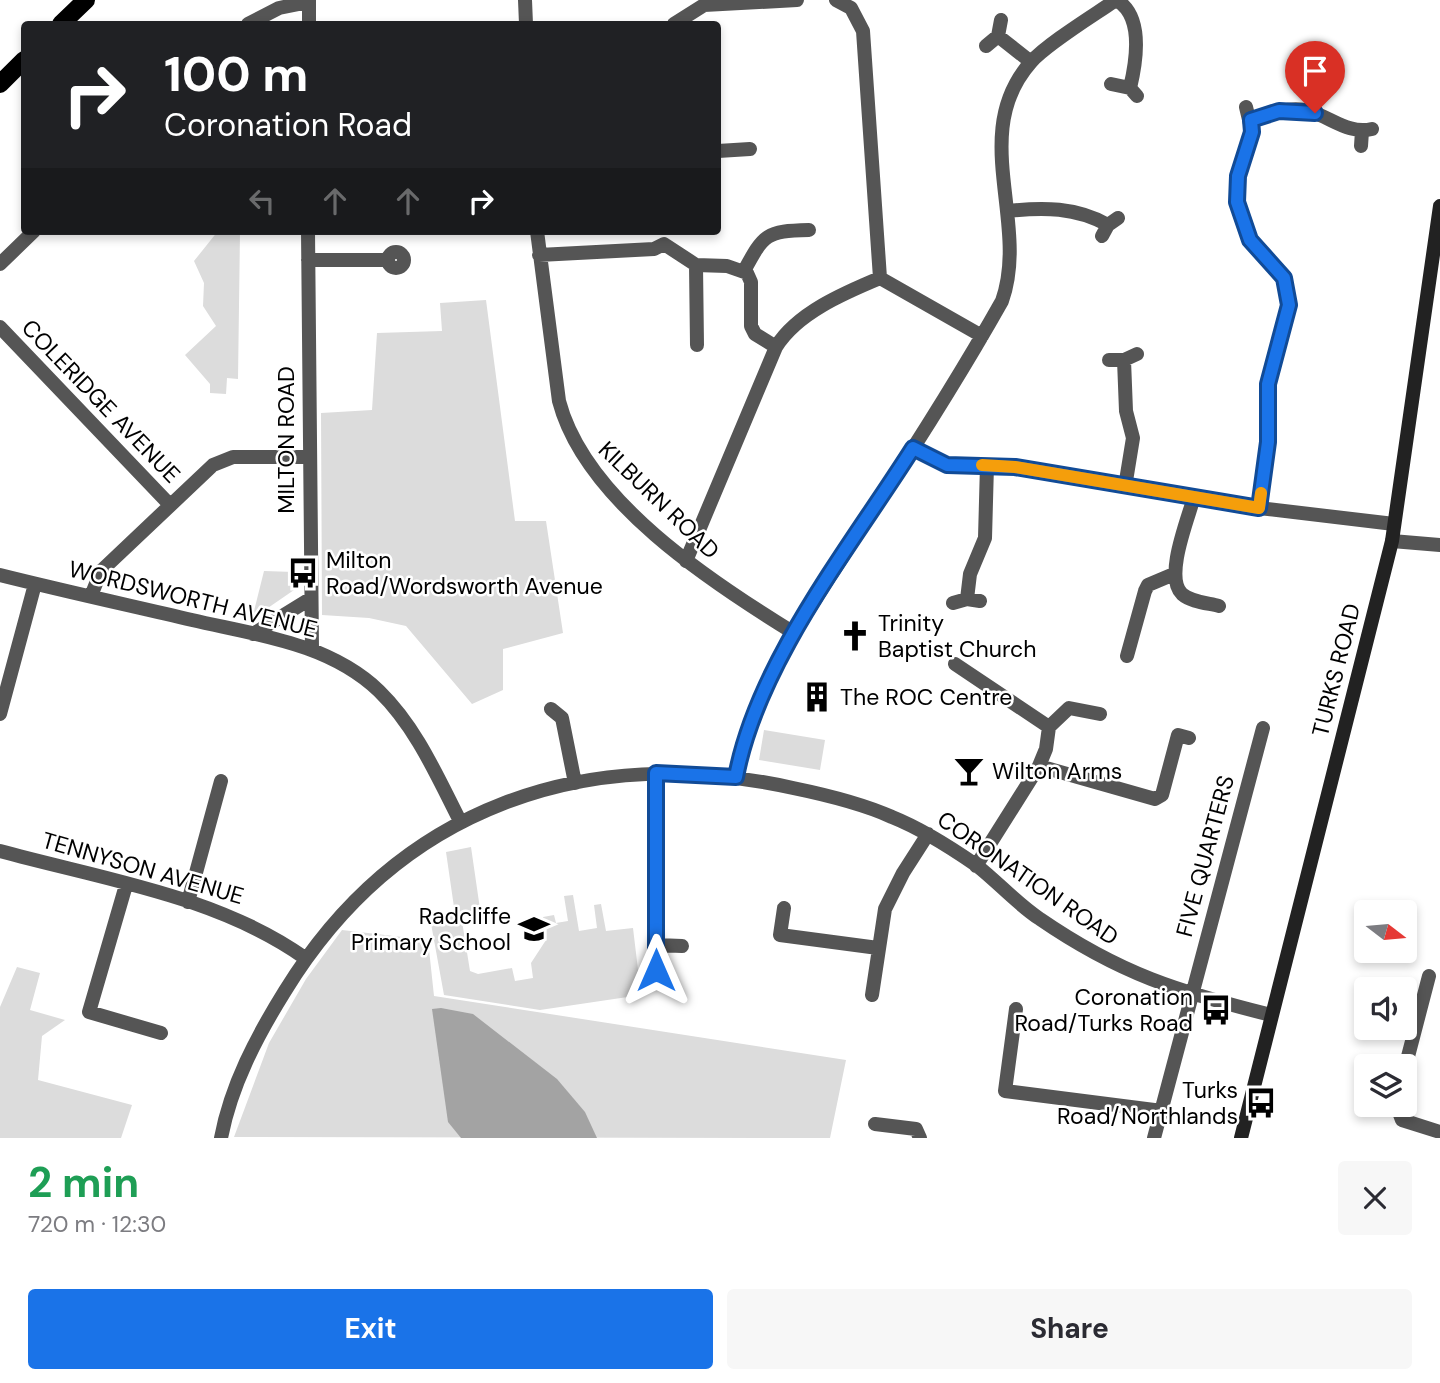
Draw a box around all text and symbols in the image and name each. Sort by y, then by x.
pin [1285,41,1345,113]
text: 100 m [164,42,308,106]
icon: right [49,49,140,140]
icon: arrive [1296,52,1334,90]
text: Coronation Road [164,104,412,146]
icon: left [243,182,281,220]
icon: ahead [316,182,354,220]
icon: ahead [389,182,427,220]
icon: right [462,182,500,220]
street label: COLERIDGE AVENUE [15,313,187,489]
street label: MILTON ROAD [271,366,301,514]
street label: KILBURN ROAD [592,435,726,565]
place label: Milton Road/Wordsworth Avenue [326,545,603,601]
street label: WORDSWORTH AVENUE [66,554,320,644]
bus stop icon: Milton Road/Wordsworth Avenue [286,556,320,590]
street label: TURKS ROAD [1305,600,1367,740]
place label: Trinity Baptist Church [878,608,1036,664]
church icon: Trinity Baptist Church [838,619,872,653]
building icon: The ROC Centre [800,680,834,714]
place label: The ROC Centre [840,682,1012,712]
bar icon: Wilton Arms [952,754,986,788]
place label: Wilton Arms [992,756,1122,786]
street label: FIVE QUARTERS [1169,772,1241,940]
street label: CORONATION ROAD [931,804,1125,952]
street label: TENNYSON AVENUE [39,825,247,911]
north arrow [1354,900,1418,962]
map controls [1354,900,1417,1117]
place label: Radcliffe Primary School [351,901,511,957]
school or university icon: Radcliffe Primary School [517,912,551,946]
position arrow [619,933,693,1007]
button: sound [1354,977,1417,1040]
place label: Coronation Road/Turks Road [1014,982,1193,1038]
bus stop icon: Coronation Road/Turks Road [1199,993,1233,1027]
button: layers [1354,1054,1417,1117]
place label: Turks Road/Northlands [1057,1075,1238,1131]
bus stop icon: Turks Road/Northlands [1244,1086,1278,1120]
text: 2 min [28,1155,139,1210]
button: close [1338,1161,1412,1235]
text: 720 m · 12:30 [28,1209,166,1239]
button: Exit [28,1289,713,1369]
button: Share [727,1289,1412,1369]

